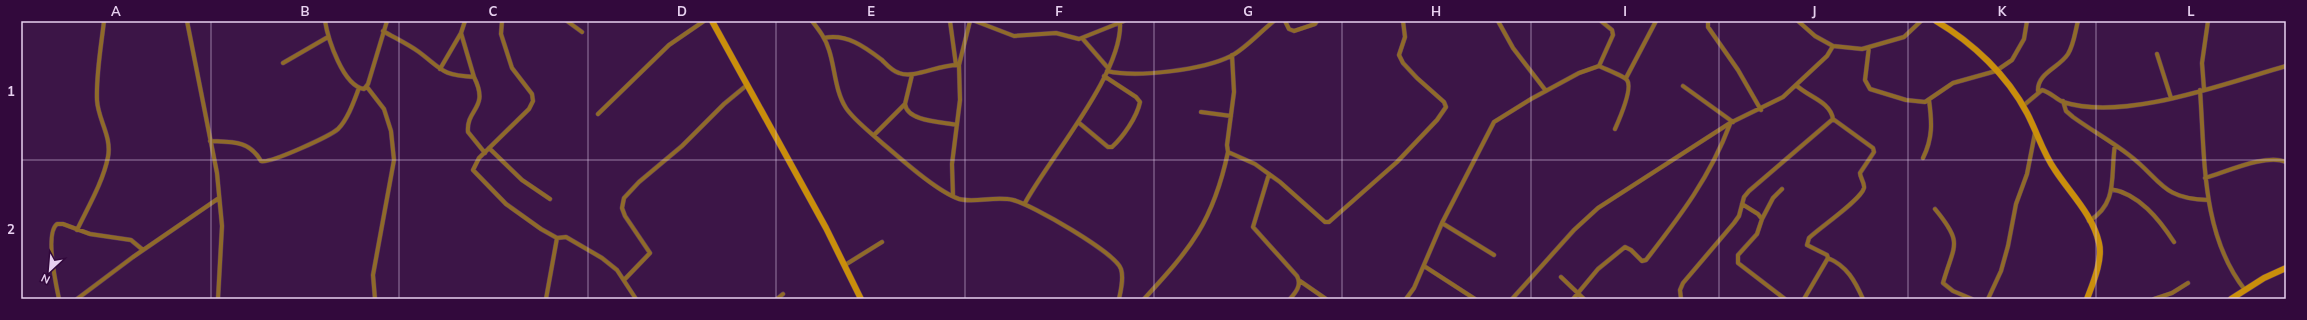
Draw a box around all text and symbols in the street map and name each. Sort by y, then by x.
text: A [111,3,121,19]
text: B [301,3,310,19]
text: C [489,3,498,19]
text: D [677,3,687,19]
text: E [867,3,875,19]
text: F [1055,3,1063,19]
text: G [1243,3,1253,19]
text: H [1431,3,1441,19]
text: I [1623,3,1627,19]
text: J [1812,3,1816,19]
text: K [1998,3,2008,19]
text: L [2187,3,2195,19]
text: 1 [7,83,15,99]
text: 2 [7,221,15,237]
north arrow [30,250,70,290]
text: N [39,271,52,287]

